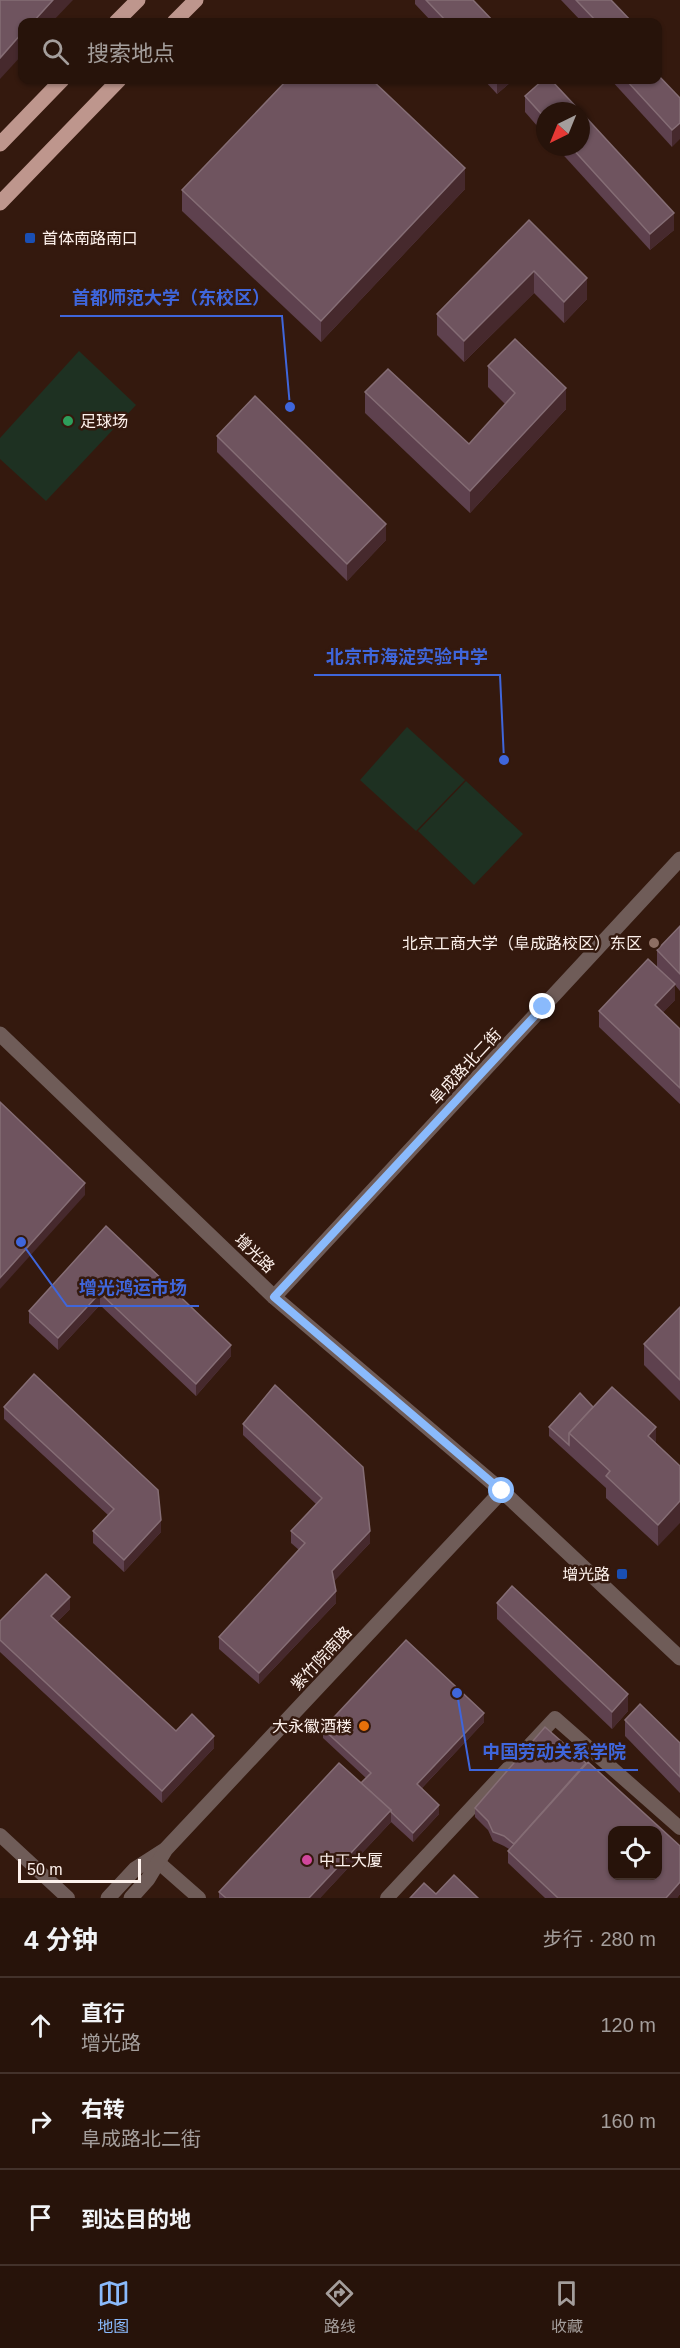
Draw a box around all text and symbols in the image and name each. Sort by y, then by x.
search box [18,18,662,84]
icon: search [39,35,72,68]
text: 搜索地点 [87,41,175,66]
north arrow [536,102,590,156]
place label: 首体南路南口 [42,230,138,247]
marker: 首体南路南口 [23,231,37,245]
callout: 首都师范大学（东校区） [60,280,282,316]
text: 首都师范大学（东校区） [72,288,270,308]
place label: 足球场 [80,413,128,430]
marker: 足球场 [61,414,75,428]
callout: 北京市海淀实验中学 [314,639,500,675]
text: 北京市海淀实验中学 [326,647,488,667]
place label: 北京工商大学（阜成路校区）东区 [402,935,642,952]
marker: 北京工商大学（阜成路校区）东区 [647,936,661,950]
route end [529,993,555,1019]
street label: 阜成路北二街 [426,1025,504,1107]
street label: 增光路 [231,1231,278,1276]
callout: 增光鸿运市场 [67,1270,199,1306]
text: 增光鸿运市场 [79,1278,187,1298]
route start [488,1477,514,1503]
place label: 增光路 [562,1566,610,1583]
marker: 增光路 [615,1567,629,1581]
street label: 紫竹院南路 [288,1623,355,1693]
place label: 大永徽酒楼 [272,1718,352,1735]
marker: 大永徽酒楼 [357,1719,371,1733]
callout: 中国劳动关系学院 [470,1734,638,1770]
text: 中国劳动关系学院 [482,1742,626,1762]
map controls [608,1826,662,1880]
button: locate [608,1826,662,1880]
place label: 中工大厦 [319,1852,383,1869]
marker: 中工大厦 [300,1853,314,1867]
scale bar [18,1856,141,1884]
text: 50 m [27,1861,63,1878]
text: 4 分钟 [24,1925,98,1955]
text: 步行 · 280 m [543,1928,656,1950]
text: 直行 [81,2001,125,2026]
icon: ahead [24,2009,57,2042]
text: 120 m [600,2014,656,2036]
text: 增光路 [81,2032,141,2054]
text: 右转 [81,2097,125,2122]
icon: right [24,2105,57,2138]
text: 160 m [600,2110,656,2132]
text: 阜成路北二街 [81,2128,201,2150]
icon: arrive [24,2201,57,2234]
text: 到达目的地 [81,2207,191,2232]
tab: 地图 [97,2277,130,2337]
tab: 路线 [323,2277,356,2337]
tab: 收藏 [550,2277,583,2337]

